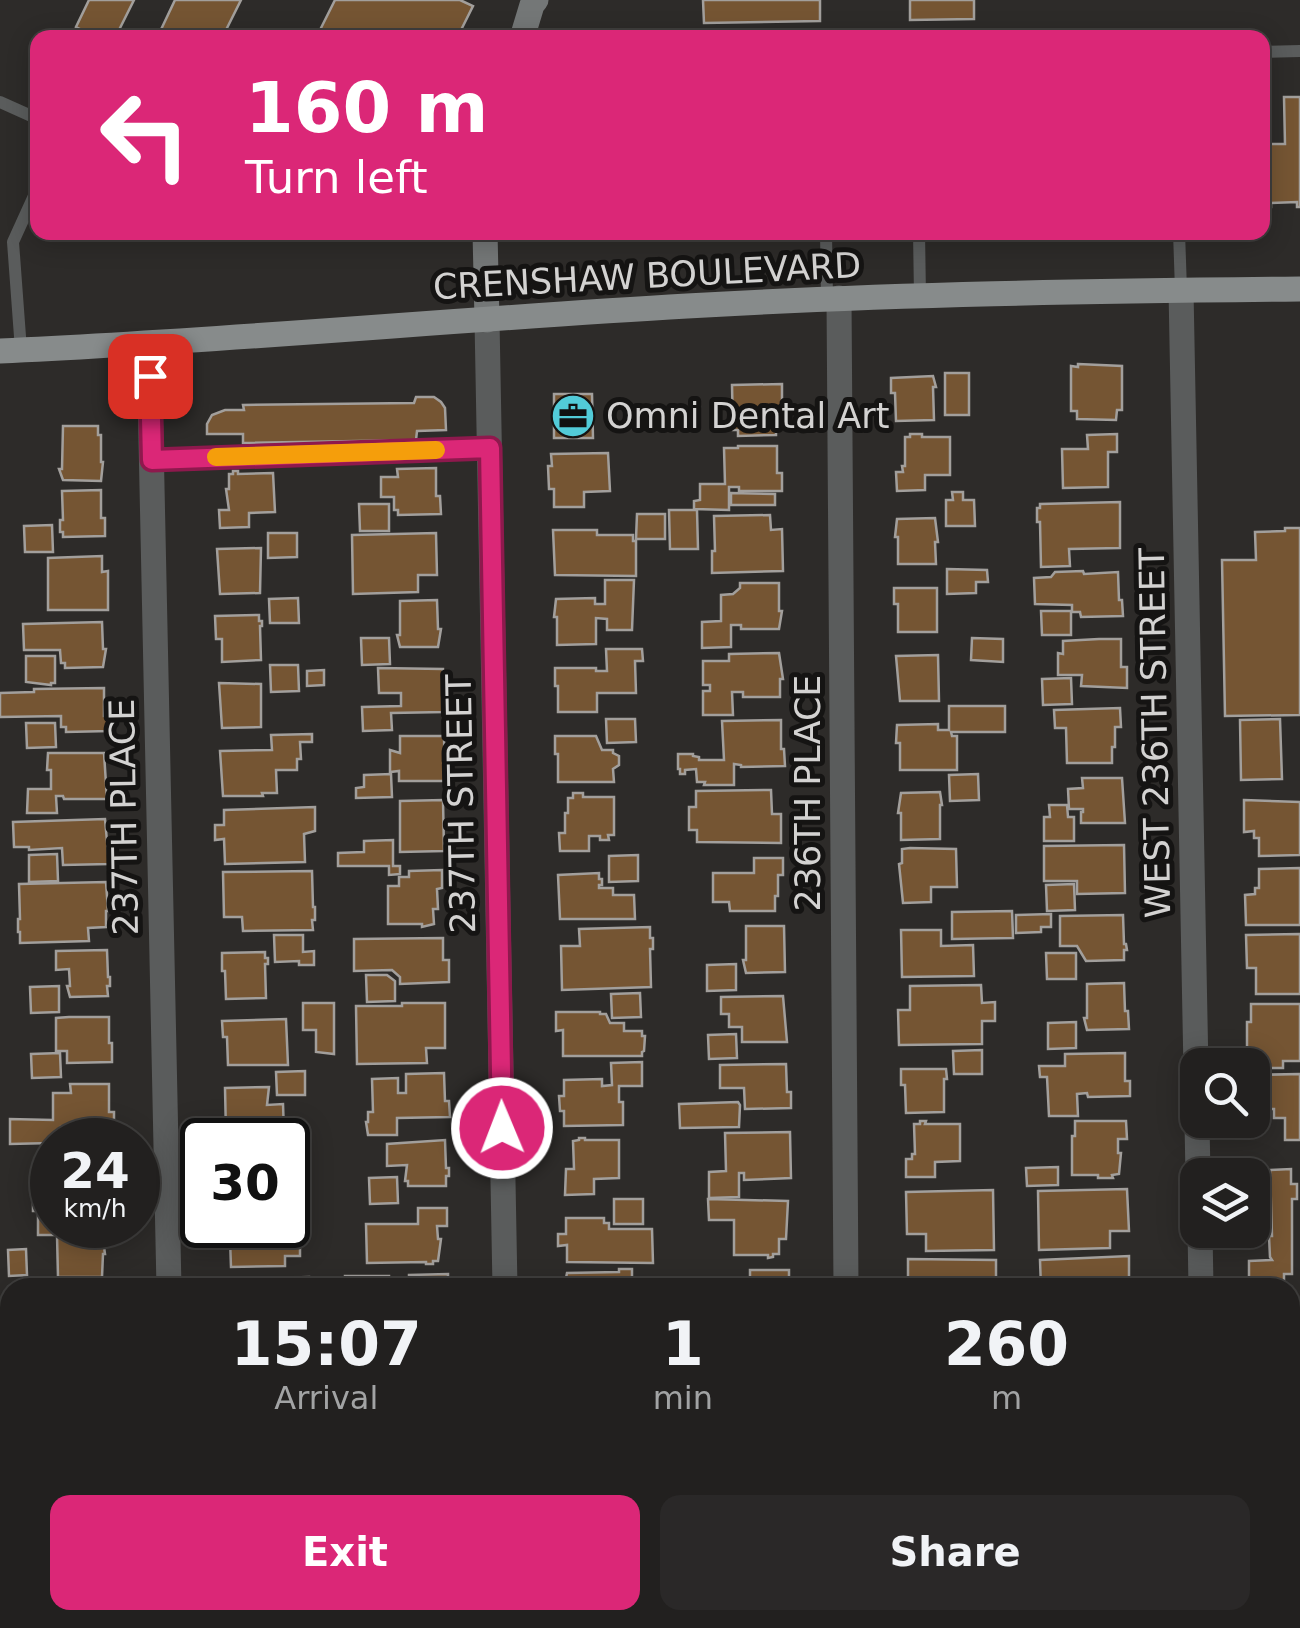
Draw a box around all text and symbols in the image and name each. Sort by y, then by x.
text: 160 m [245,67,488,149]
icon: left [80,70,210,200]
text: Turn left [245,151,428,204]
street label: CRENSHAW BOULEVARD [432,245,862,307]
pin [108,334,193,419]
icon: arrive [123,349,178,404]
office icon: Omni Dental Art [550,393,596,439]
place label: Omni Dental Art [606,396,889,436]
street label: WEST 236TH STREET [1132,547,1178,919]
street label: 237TH STREET [439,673,483,934]
street label: 236TH PLACE [788,675,828,911]
street label: 237TH PLACE [102,698,146,936]
map controls [1180,1048,1270,1248]
button: search [1180,1048,1270,1138]
position arrow [450,1076,554,1180]
speed limit sign: 30 [180,1118,310,1248]
text: 24 [60,1142,130,1200]
button: layers [1180,1158,1270,1248]
text: km/h [63,1194,127,1223]
text: 15:07 [231,1309,422,1379]
text: 1 [662,1309,704,1379]
text: 260 [944,1309,1069,1379]
text: Arrival [274,1379,378,1417]
text: min [653,1379,713,1417]
text: m [991,1379,1022,1417]
button: Exit [50,1495,640,1610]
button: Share [660,1495,1250,1610]

